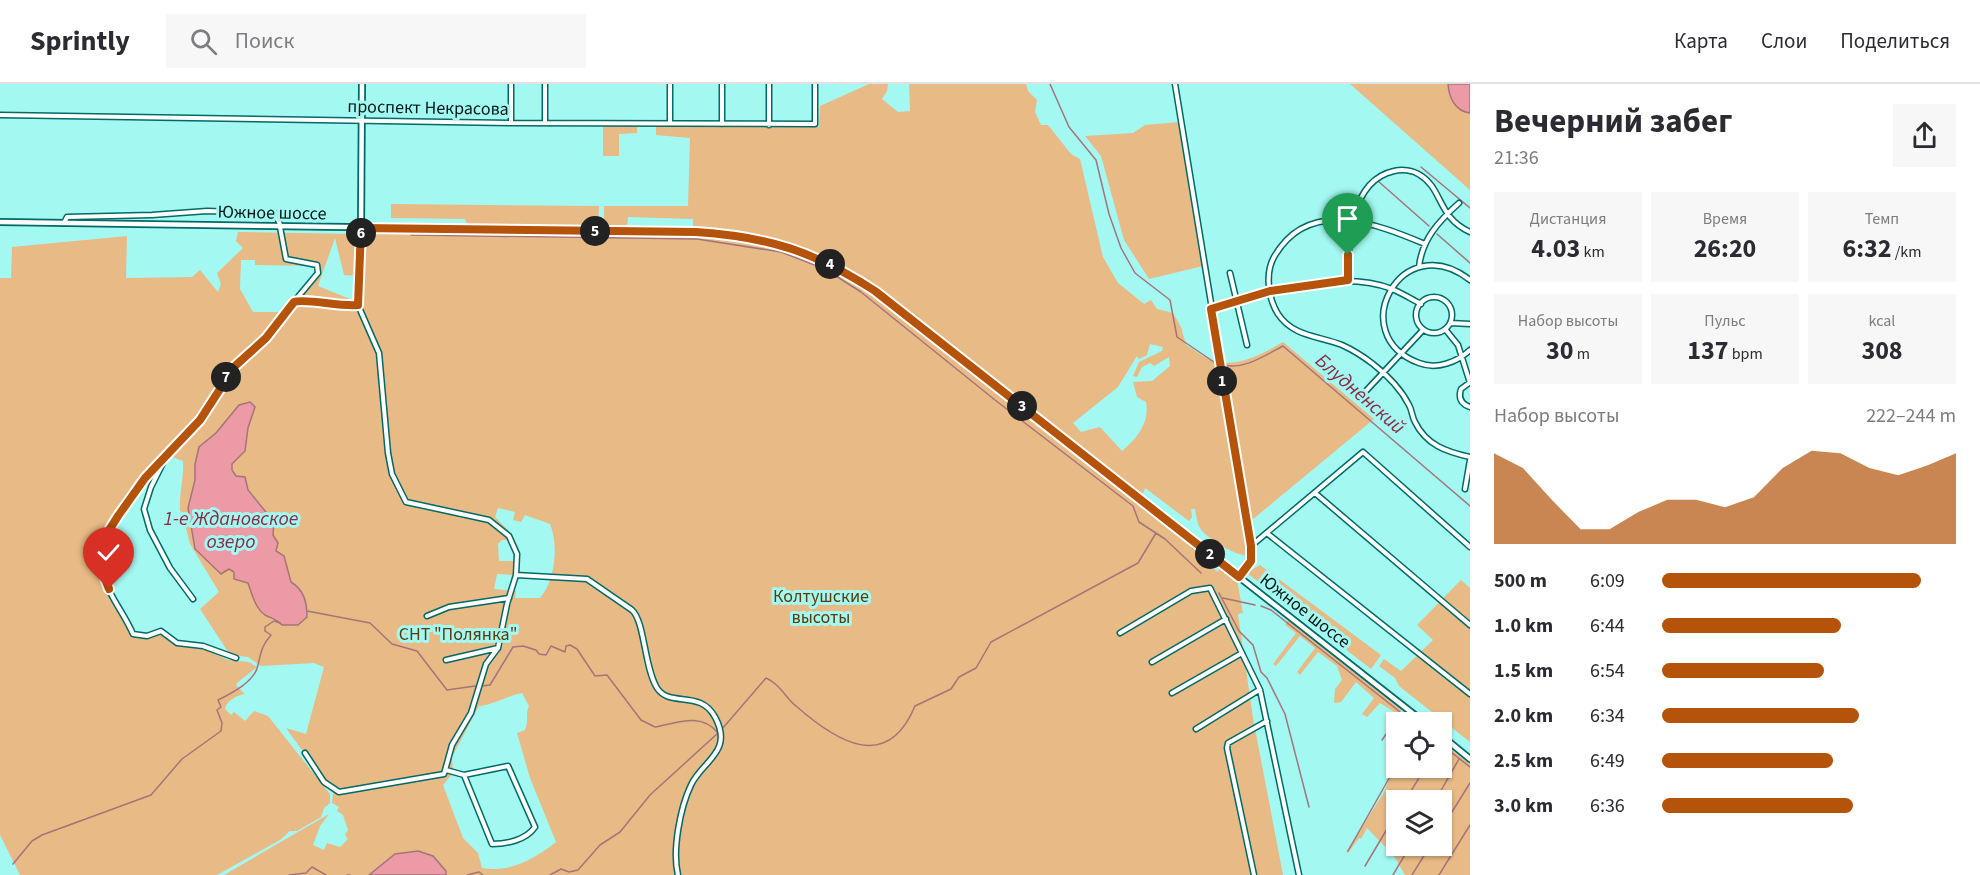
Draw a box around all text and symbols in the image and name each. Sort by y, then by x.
search box [166,14,586,68]
text: Sprintly [30,21,130,61]
icon: search [187,25,220,58]
text: Поиск [235,25,294,57]
text: Карта [1674,26,1728,56]
text: Слои [1761,26,1807,56]
text: Поделиться [1840,26,1950,56]
street label: проспект Некрасова [347,94,509,122]
text: Вечерний забег [1494,98,1732,145]
button: share [1893,104,1956,167]
text: 21:36 [1494,144,1539,172]
pin [1322,193,1373,255]
street label: Южное шоссе [217,200,327,226]
icon: arrive [1331,202,1364,235]
text: Дистанция [1530,208,1606,230]
text: Время [1703,208,1747,230]
text: Темп [1865,208,1899,230]
pin: 5 [580,216,610,246]
pin: 6 [346,218,376,248]
text: 5 [591,220,599,242]
text: 6 [357,222,365,244]
text: 4.03 [1531,230,1580,267]
text: 26:20 [1694,230,1756,267]
text: 6:32 [1843,230,1892,267]
text: km [1580,241,1605,263]
text: /km [1892,241,1921,263]
pin: 4 [815,249,845,279]
text: 4 [826,253,834,275]
text: Набор высоты [1518,310,1618,332]
text: Пульс [1704,310,1746,332]
text: kcal [1869,310,1895,332]
text: 30 [1546,332,1574,369]
text: 137 [1687,332,1728,369]
text: 308 [1861,332,1903,369]
text: m [1574,343,1590,365]
text: bpm [1728,343,1763,365]
water label: Блудненский [1309,347,1411,441]
pin: 7 [211,362,241,392]
text: 7 [222,366,230,388]
pin: 1 [1207,366,1237,396]
text: 1 [1218,370,1226,392]
pin: 3 [1007,391,1037,421]
text: 3 [1018,395,1026,417]
text: Набор высоты [1494,402,1619,430]
text: 222–244 m [1866,402,1956,430]
water label: 1-е Ждановское озеро [164,505,298,556]
pin [83,527,134,589]
icon: check [92,536,125,569]
pin: 2 [1195,539,1225,569]
text: 2 [1206,543,1214,565]
text: 500 m [1494,567,1547,595]
text: 6:09 [1590,567,1625,595]
street label: Южное шоссе [1254,568,1356,654]
park label: Колтушские высоты [773,584,869,630]
text: 1.0 km [1494,612,1553,640]
text: 6:44 [1590,612,1625,640]
park label: СНТ "Полянка" [399,622,517,647]
text: 1.5 km [1494,657,1553,685]
text: 6:54 [1590,657,1625,685]
text: 2.0 km [1494,702,1553,730]
text: 6:34 [1590,702,1625,730]
map controls [1386,712,1452,856]
button: locate [1386,712,1452,778]
text: 2.5 km [1494,747,1553,775]
text: 6:49 [1590,747,1625,775]
button: layers [1386,790,1452,856]
text: 3.0 km [1494,792,1553,820]
text: 6:36 [1590,792,1625,820]

